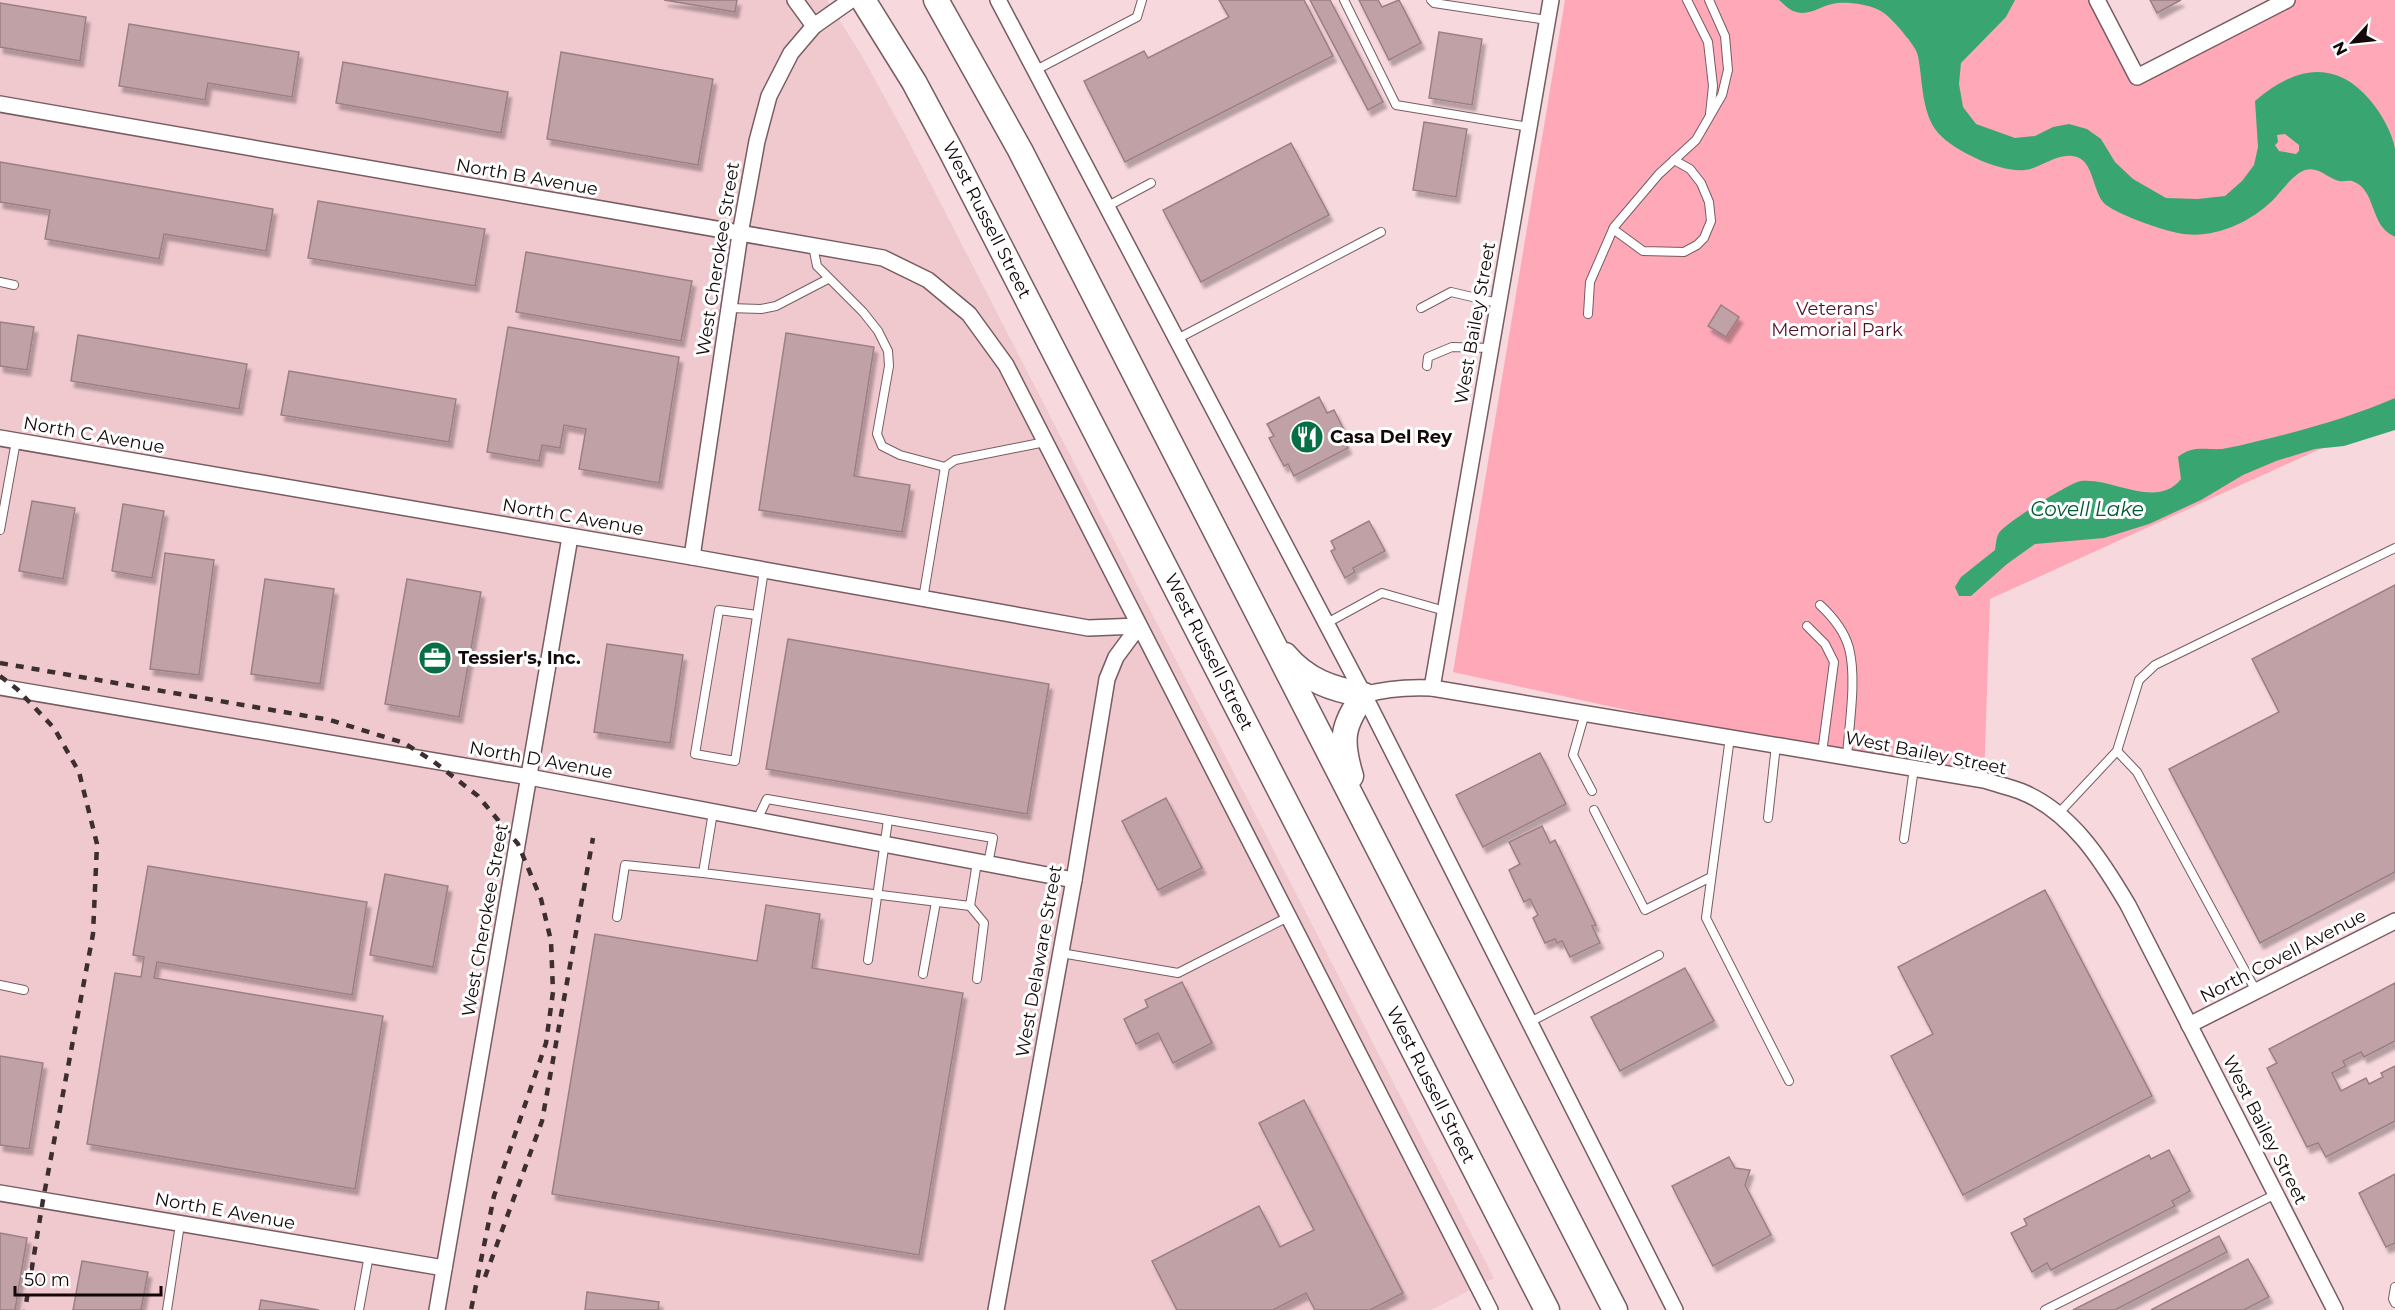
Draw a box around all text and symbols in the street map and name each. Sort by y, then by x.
north arrow [2323,12,2383,72]
text: N [2329,39,2351,59]
street label: West Russell Street [938,138,1036,302]
street label: North B Avenue [454,154,600,200]
street label: West Cherokee Street [692,160,744,358]
street label: West Bailey Street [1450,240,1500,406]
park label: Veterans' Memorial Park [1771,298,1903,341]
street label: North C Avenue [22,412,166,458]
restaurant icon: Casa Del Rey [1289,419,1325,455]
place label: Casa Del Rey [1330,426,1452,448]
street label: North C Avenue [501,494,645,540]
water label: Covell Lake [2030,497,2144,521]
street label: West Russell Street [1160,570,1258,734]
office icon: Tessier's, Inc. [417,640,453,676]
place label: Tessier's, Inc. [458,647,581,669]
street label: West Bailey Street [1843,727,2009,779]
street label: North D Avenue [468,737,614,783]
street label: West Cherokee Street [457,822,513,1018]
street label: West Delaware Street [1011,863,1067,1059]
street label: North Covell Avenue [2196,904,2370,1007]
street label: West Russell Street [1382,1003,1480,1167]
street label: West Bailey Street [2218,1052,2312,1208]
street label: North E Avenue [153,1188,297,1234]
scale bar [15,1259,160,1297]
text: 50 m [24,1269,70,1291]

